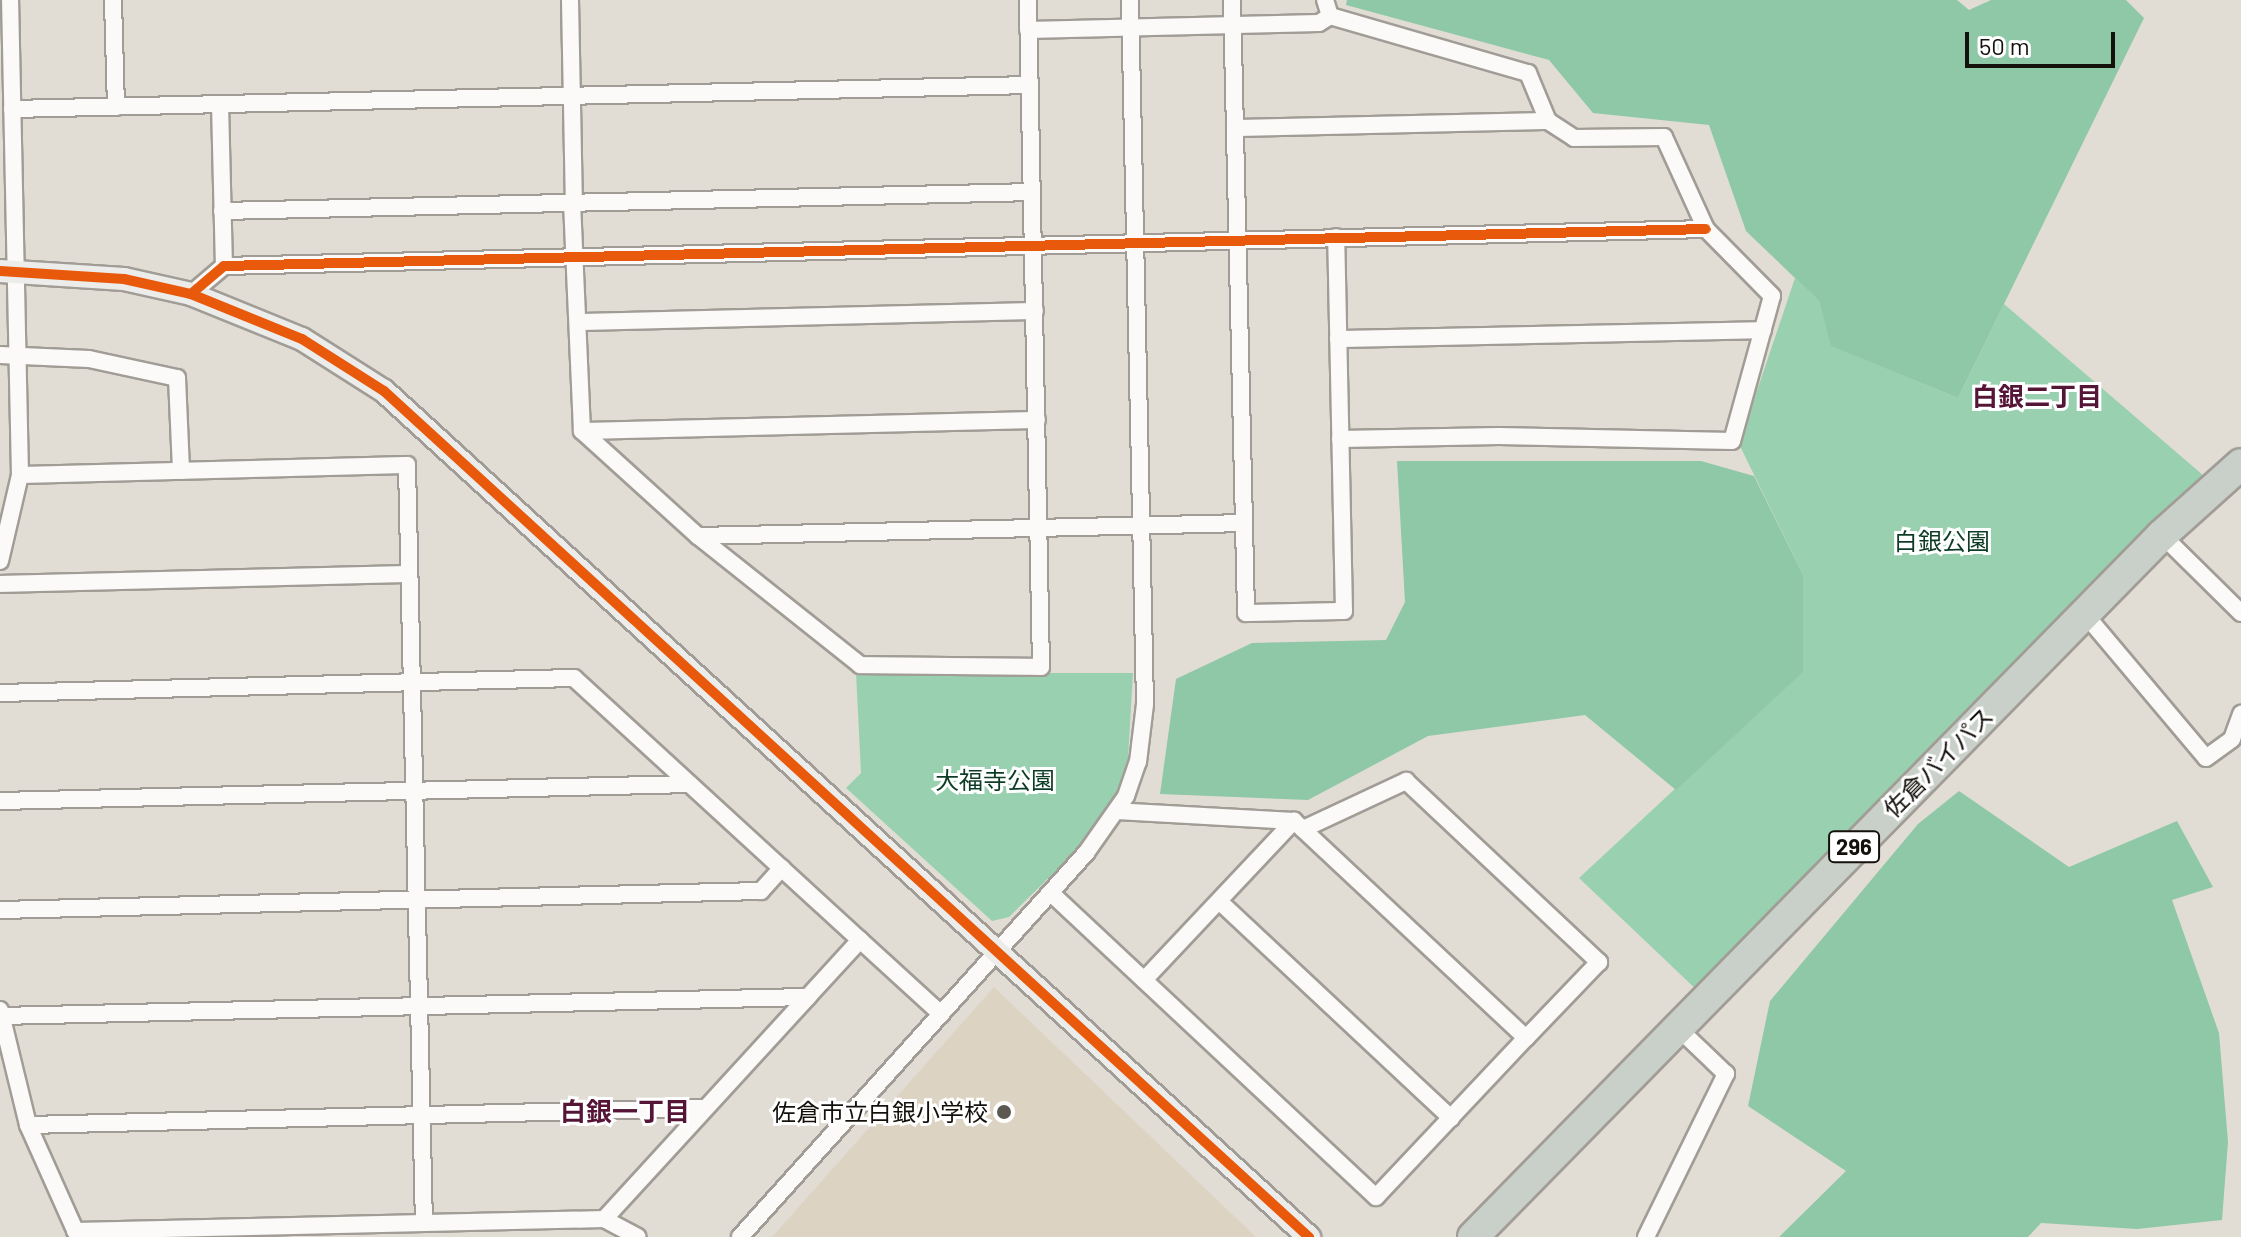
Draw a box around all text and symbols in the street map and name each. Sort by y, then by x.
scale bar [1969,16,2119,66]
text: 50 m [1979,31,2030,60]
district label: 白銀二丁目 [1972,380,2102,412]
park label: 白銀公園 [1894,527,1990,555]
street label: 佐倉バイパス [1877,701,1999,823]
park label: 大福寺公園 [935,766,1055,794]
road number: 296 [1828,829,1880,865]
district label: 白銀一丁目 [560,1095,690,1127]
place label: 佐倉市立白銀小学校 [772,1098,988,1126]
marker: 佐倉市立白銀小学校 [995,1103,1013,1121]

